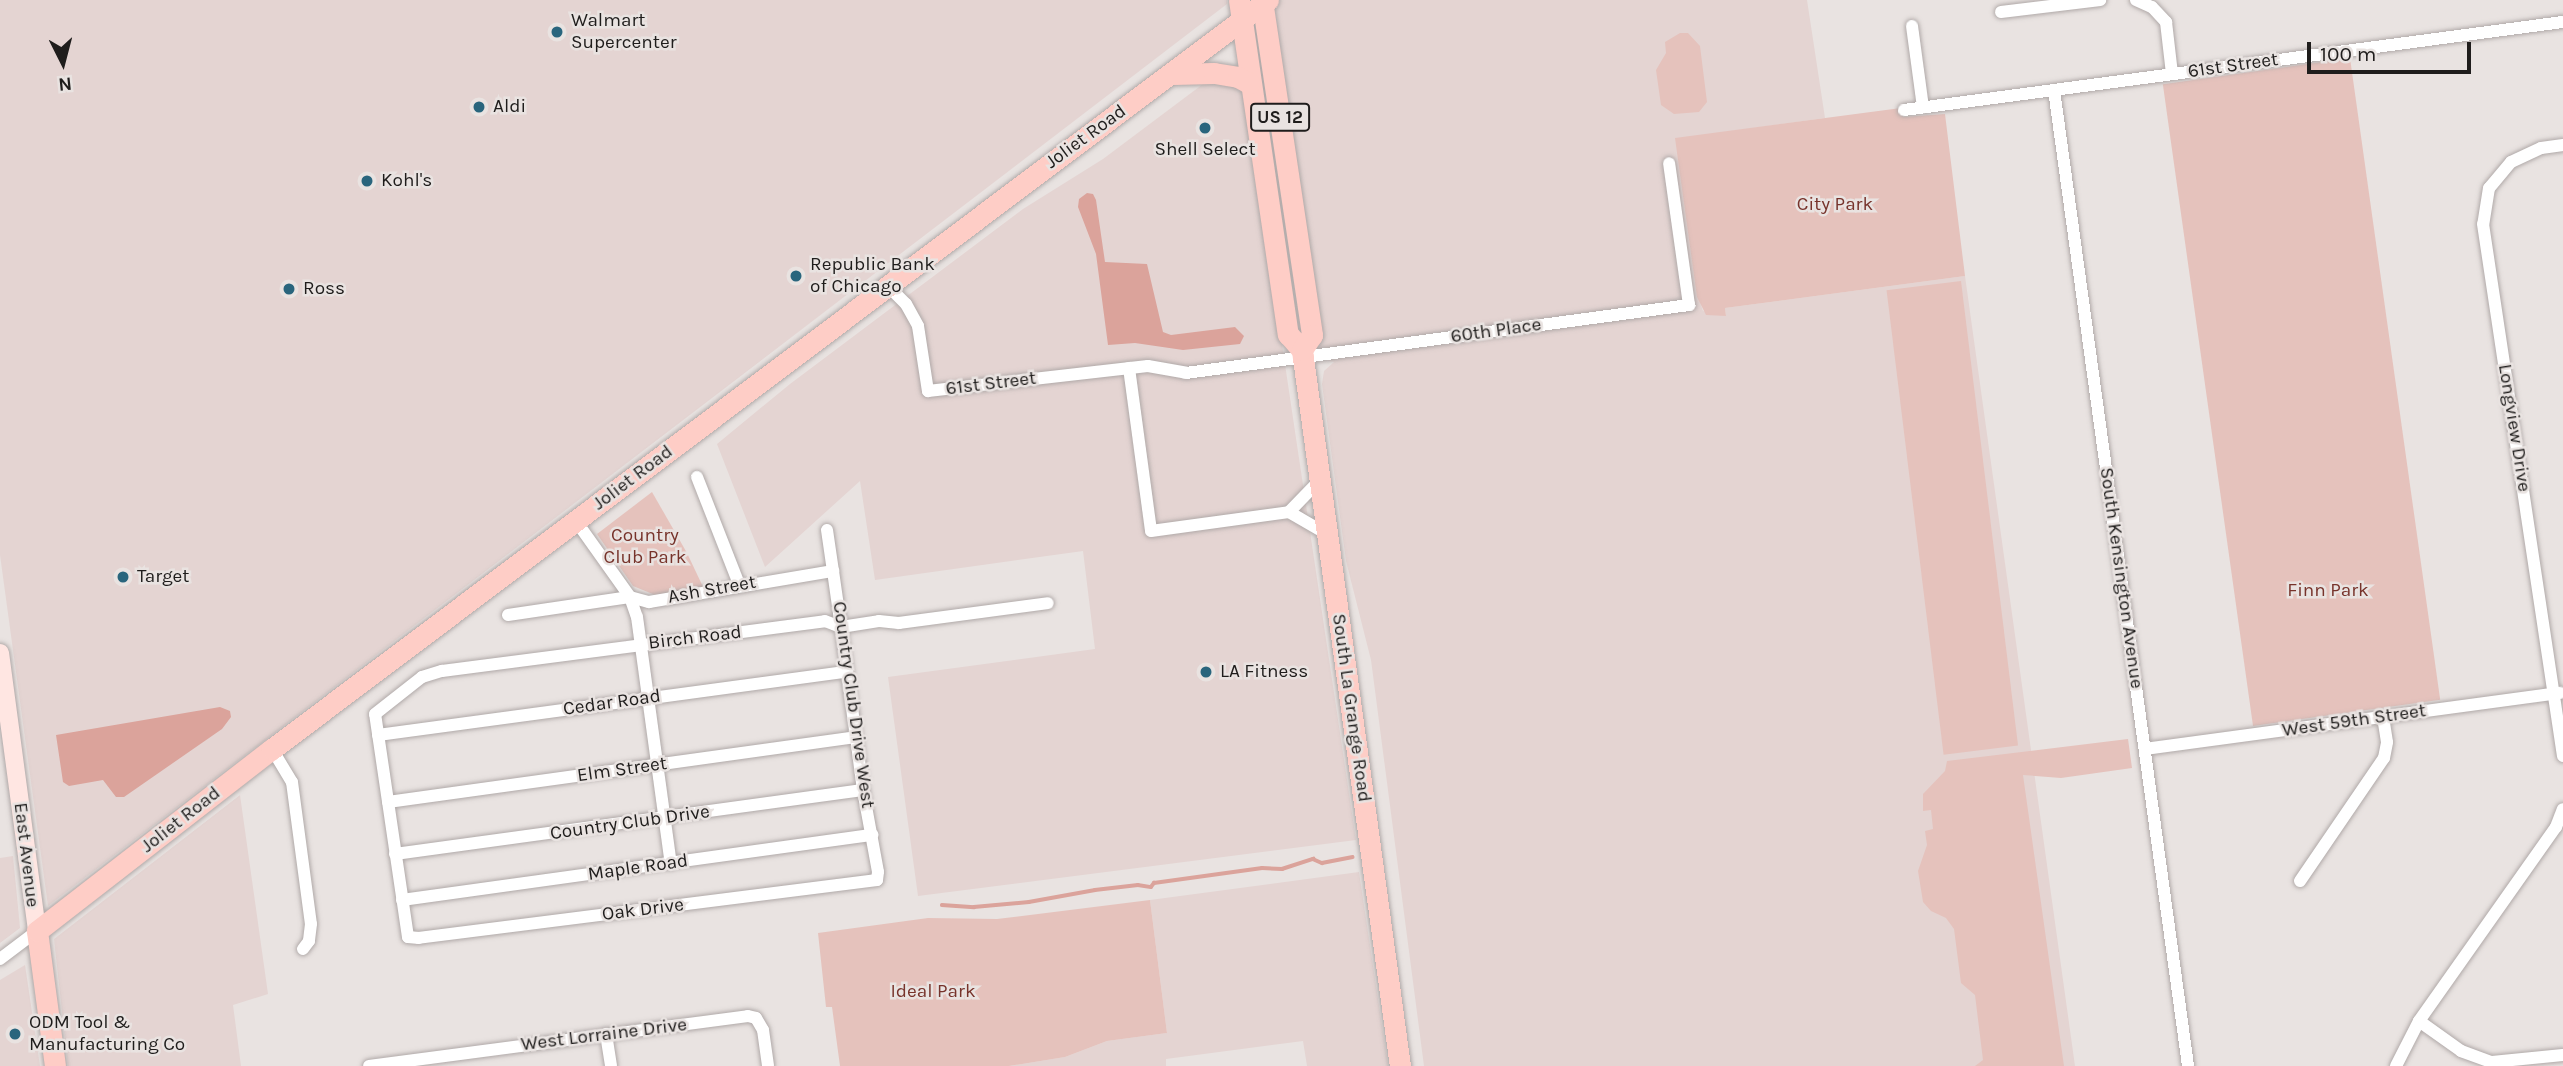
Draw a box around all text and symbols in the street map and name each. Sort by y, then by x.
place label: Walmart Supercenter [571,10,677,54]
marker: Walmart Supercenter [549,24,565,40]
north arrow [28,28,98,98]
scale bar [2311,28,2476,72]
text: 100 m [2320,42,2377,66]
street label: 61st Street [2186,48,2280,84]
text: N [57,72,73,96]
place label: Aldi [493,96,526,118]
marker: Aldi [471,99,487,115]
street label: Joliet Road [1041,100,1131,174]
road number: US 12 [1248,103,1312,132]
marker: Shell Select [1197,120,1213,136]
place label: Shell Select [1154,139,1256,161]
place label: Kohl's [381,170,432,192]
marker: Kohl's [359,173,375,189]
park label: City Park [1797,194,1873,216]
place label: Republic Bank of Chicago [810,254,935,298]
marker: Republic Bank of Chicago [788,268,804,284]
place label: Ross [303,278,345,300]
marker: Ross [281,281,297,297]
street label: 60th Place [1449,313,1543,349]
street label: Longview Drive [2493,362,2535,494]
street label: 61st Street [944,367,1038,401]
street label: Joliet Road [589,441,677,515]
street label: South Kensington Avenue [2094,466,2148,690]
park label: Country Club Park [604,525,686,569]
place label: Target [137,566,190,588]
marker: Target [115,569,131,585]
street label: Ash Street [666,571,758,609]
park label: Finn Park [2287,580,2369,602]
street label: Country Club Drive West [827,600,879,810]
street label: South La Grange Road [1326,612,1376,804]
street label: Birch Road [647,621,743,655]
place label: LA Fitness [1220,661,1308,683]
marker: LA Fitness [1198,664,1214,680]
street label: Cedar Road [562,685,662,721]
street label: West 59th Street [2281,700,2427,742]
street label: Elm Street [576,752,668,788]
street label: Joliet Road [137,782,225,858]
street label: East Avenue [8,801,44,909]
street label: Country Club Drive [549,801,711,845]
street label: Maple Road [586,850,690,886]
street label: Oak Drive [601,894,685,926]
park label: Ideal Park [890,981,976,1003]
place label: ODM Tool & Manufacturing Co [29,1012,185,1056]
street label: West Lorraine Drive [520,1014,688,1056]
marker: ODM Tool & Manufacturing Co [7,1026,23,1042]

